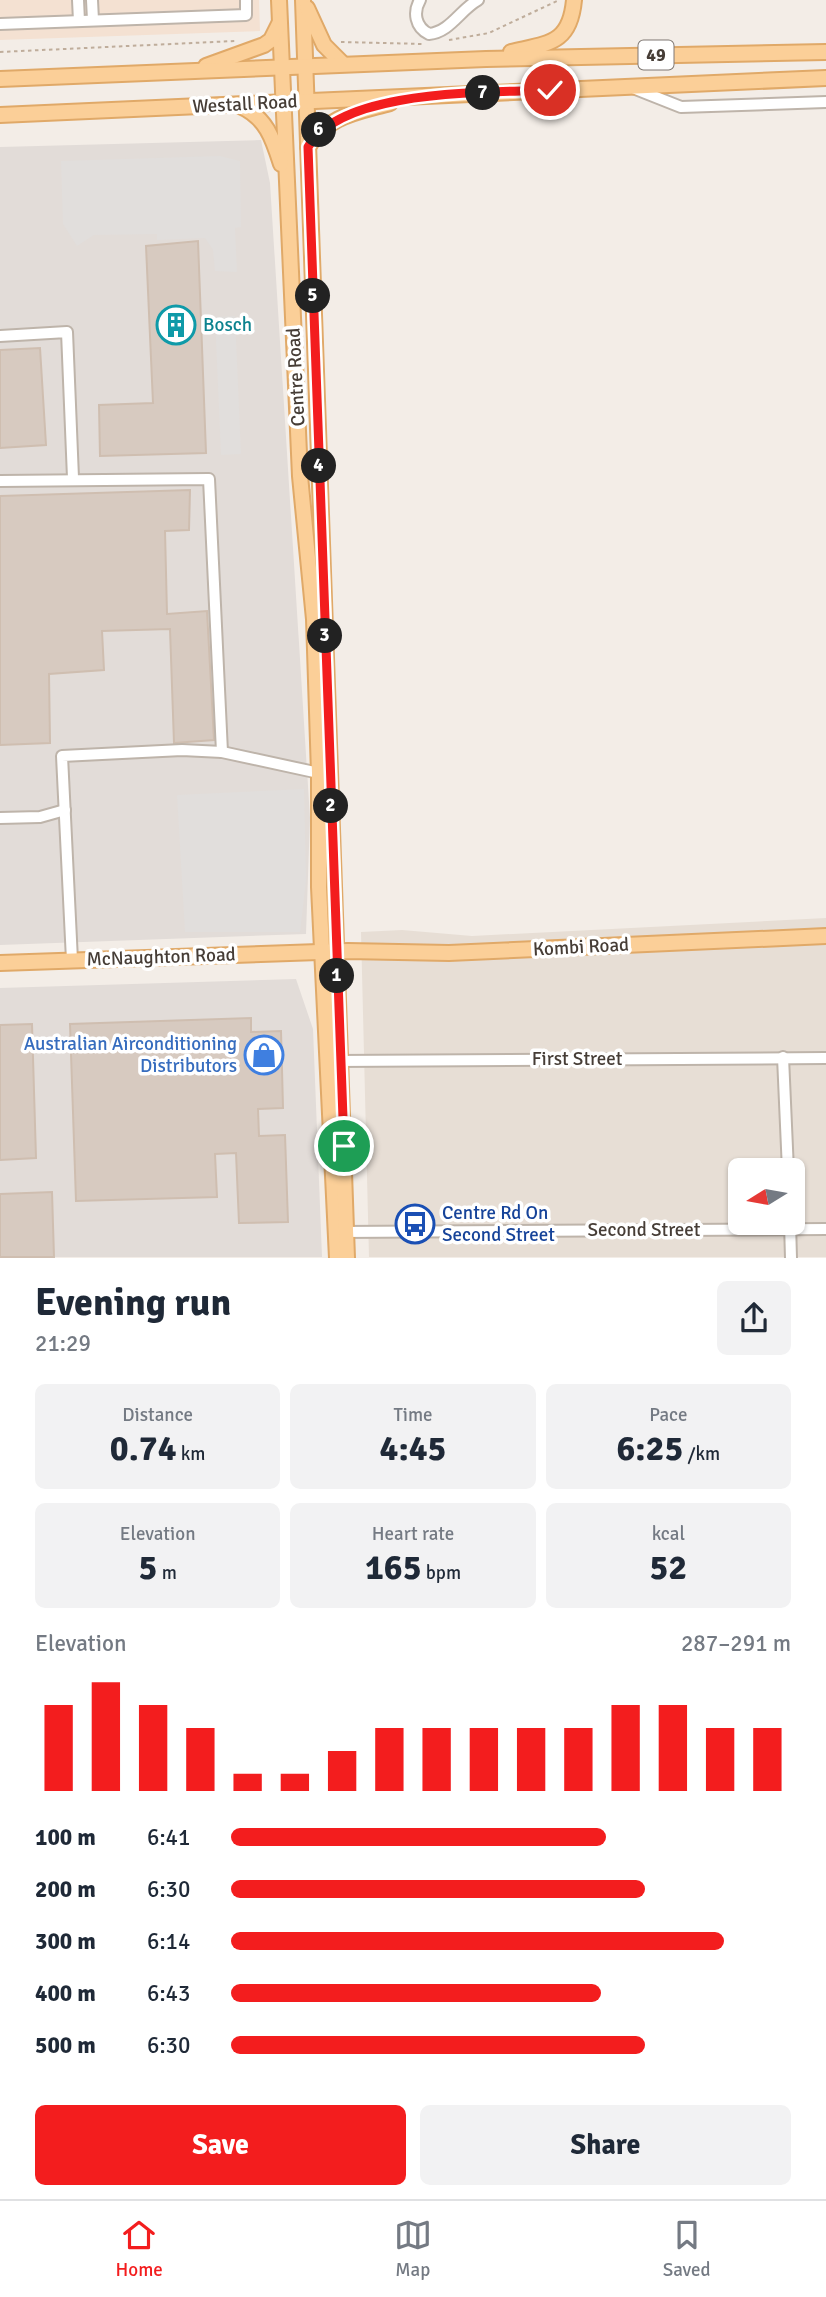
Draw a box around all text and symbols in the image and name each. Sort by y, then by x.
road number: 49 [638,40,674,70]
pin [520,60,580,120]
icon: check [531,71,569,109]
pin: 7 [466,76,500,110]
text: 7 [477,80,488,104]
street label: Westall Road [192,89,298,119]
pin: 6 [302,113,336,148]
text: 6 [313,117,324,141]
pin: 5 [296,278,330,314]
text: 5 [307,283,318,307]
building icon: Bosch [155,304,197,346]
place label: Bosch [203,313,252,337]
street label: Centre Road [281,327,311,427]
pin: 4 [302,448,336,484]
text: 4 [313,453,324,477]
pin: 3 [308,618,342,654]
text: 3 [319,623,330,647]
pin: 2 [314,788,348,824]
text: 2 [325,793,336,817]
street label: Kombi Road [532,933,630,961]
street label: McNaughton Road [86,942,236,972]
pin: 1 [320,958,354,993]
text: 1 [331,963,342,987]
place label: Australian Airconditioning Distributors [24,1032,237,1078]
shop icon: Australian Airconditioning Distributors [243,1034,285,1076]
street label: First Street [532,1047,623,1071]
pin [314,1116,374,1176]
icon: arrive [325,1127,363,1165]
north arrow [728,1158,805,1236]
map controls [728,1158,805,1235]
place label: Centre Rd On Second Street [442,1201,555,1247]
bus stop icon: Centre Rd On Second Street [394,1203,436,1245]
street label: Second Street [588,1218,701,1242]
text: Evening run [35,1279,231,1326]
button: share [717,1281,791,1355]
text: 21:29 [35,1329,91,1358]
text: Distance [122,1403,193,1427]
text: Time [393,1403,433,1427]
text: Pace [649,1403,687,1427]
text: 0.74 [110,1427,177,1470]
text: 4:45 [379,1427,447,1470]
text: 6:25 [616,1427,683,1470]
text: km [177,1442,205,1466]
text: /km [683,1442,720,1466]
text: Elevation [120,1522,196,1546]
text: Heart rate [372,1522,454,1546]
text: kcal [652,1522,685,1546]
text: 5 [139,1546,157,1589]
text: 165 [365,1546,422,1589]
text: 52 [649,1546,687,1589]
text: m [157,1561,177,1585]
text: bpm [422,1561,461,1585]
text: Elevation [35,1629,127,1658]
text: 287–291 m [681,1629,791,1658]
text: 100 m [35,1823,96,1852]
text: 6:41 [147,1823,190,1852]
text: 200 m [35,1875,96,1904]
text: 6:30 [147,1875,190,1904]
text: 300 m [35,1927,96,1956]
text: 6:14 [147,1927,190,1956]
text: 400 m [35,1979,96,2008]
text: 6:43 [147,1979,190,2008]
text: 500 m [35,2031,96,2060]
text: 6:30 [147,2031,190,2060]
button: Save [35,2105,406,2185]
button: Share [420,2105,791,2185]
tab: Home [115,2216,163,2282]
tab: Map [394,2216,432,2282]
tab: Saved [663,2216,711,2282]

